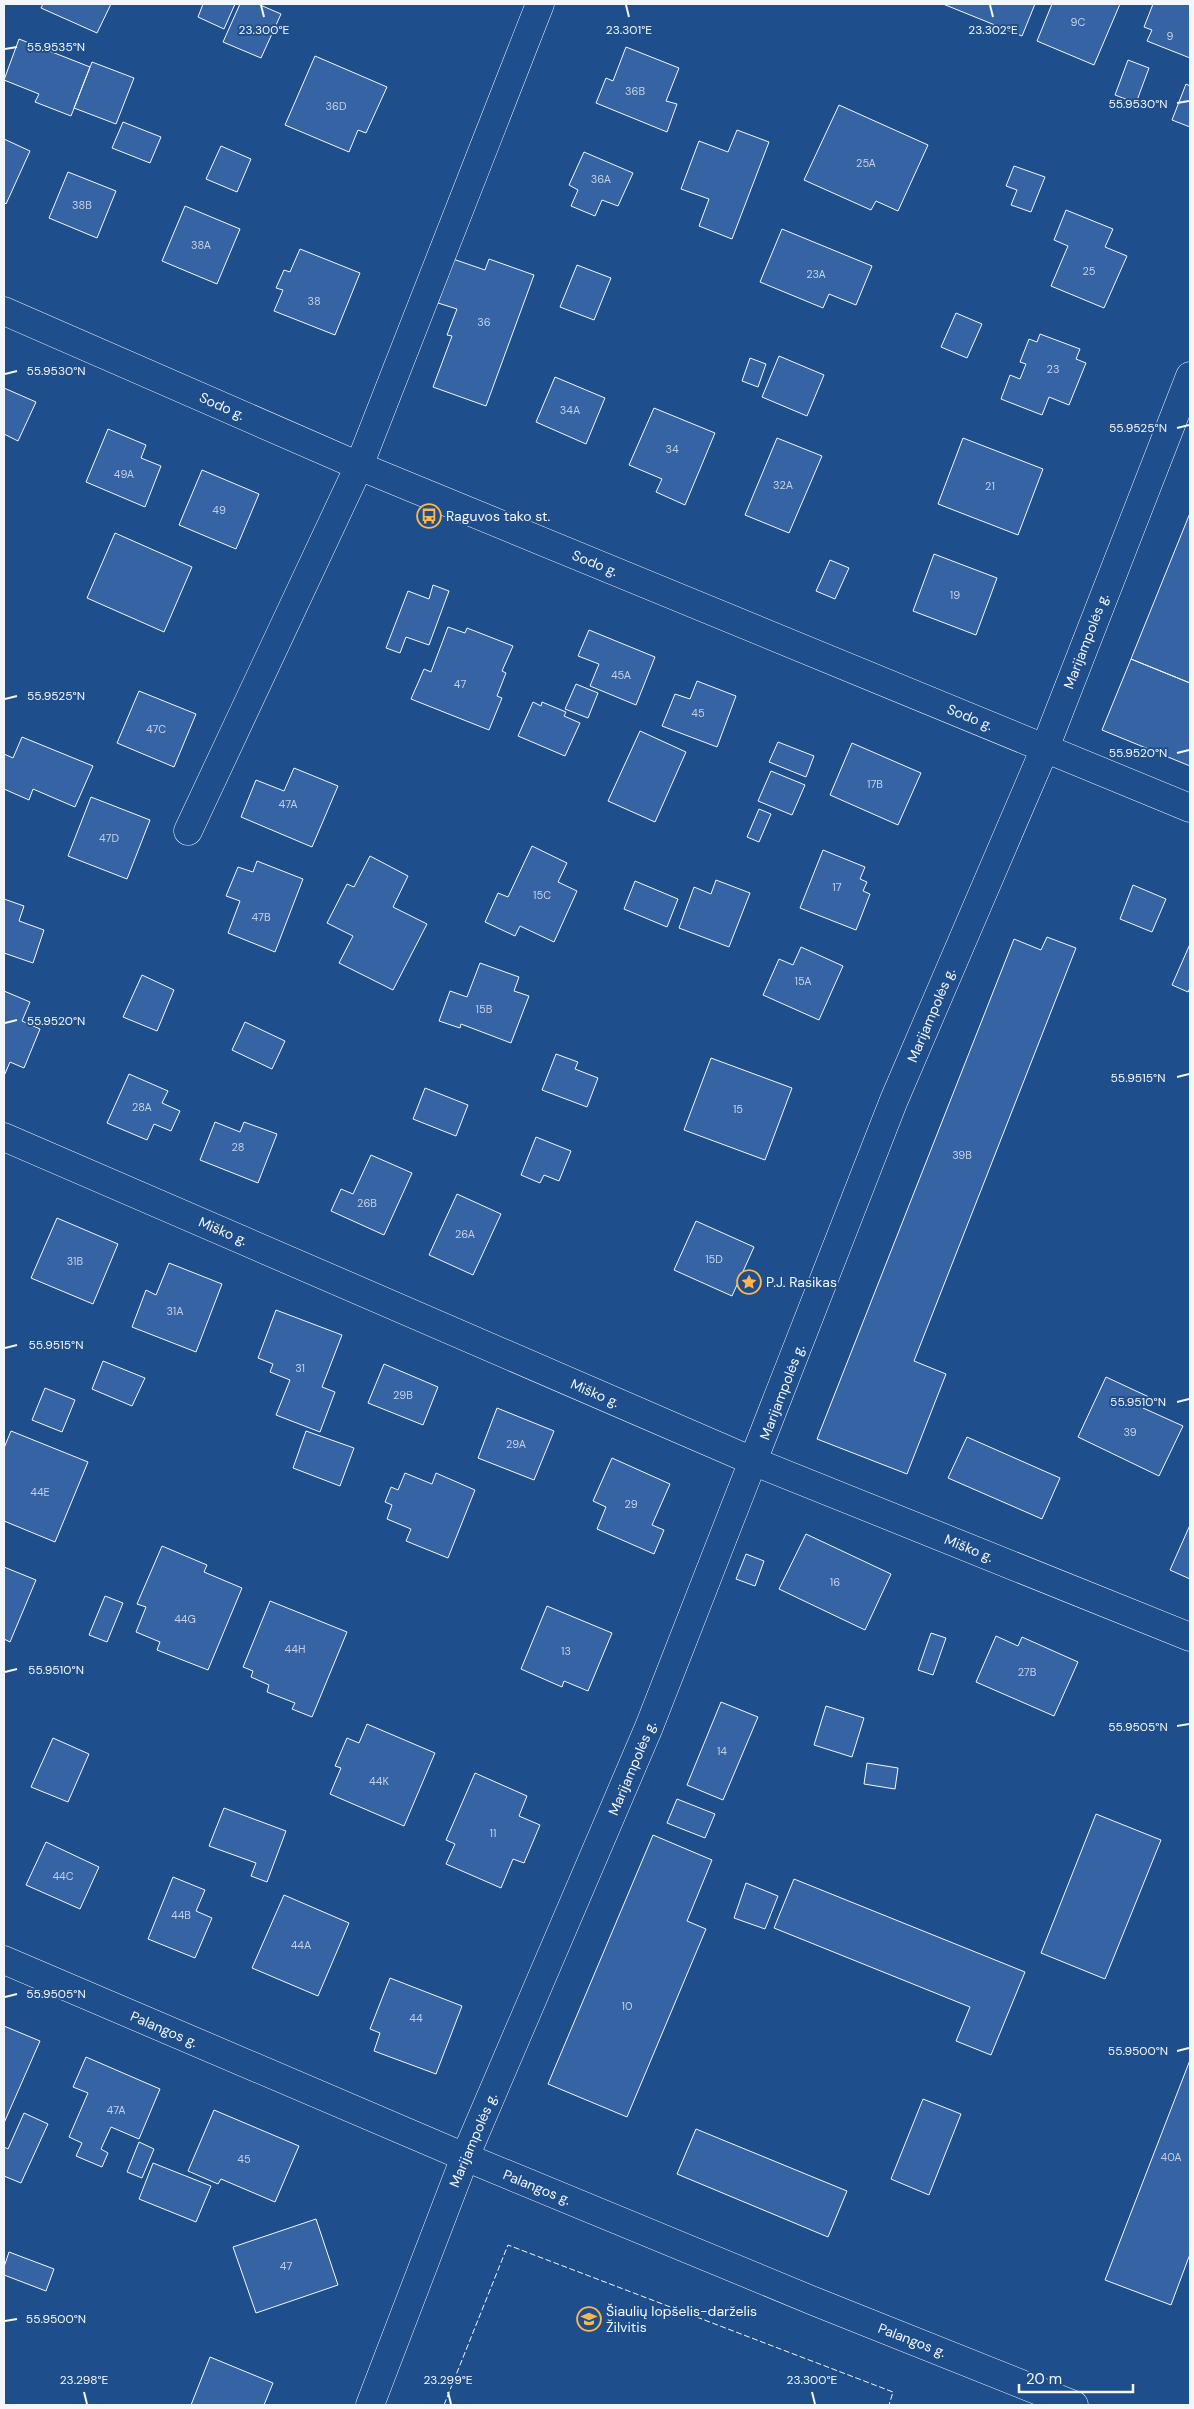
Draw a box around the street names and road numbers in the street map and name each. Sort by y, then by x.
street label: Sodo g. [196,388,248,424]
street label: Sodo g. [569,546,621,580]
street label: Marijampolės g. [1060,590,1113,691]
street label: Sodo g. [944,700,996,734]
street label: Marijampolės g. [903,965,959,1065]
street label: Miško g. [196,1213,250,1249]
street label: Marijampolės g. [756,1341,809,1442]
street label: Miško g. [568,1375,622,1411]
street label: Miško g. [942,1530,996,1566]
street label: Marijampolės g. [604,1718,660,1818]
street label: Palangos g. [128,2007,201,2051]
street label: Marijampolės g. [445,2090,501,2190]
street label: Palangos g. [501,2165,574,2209]
street label: Palangos g. [875,2319,949,2361]

